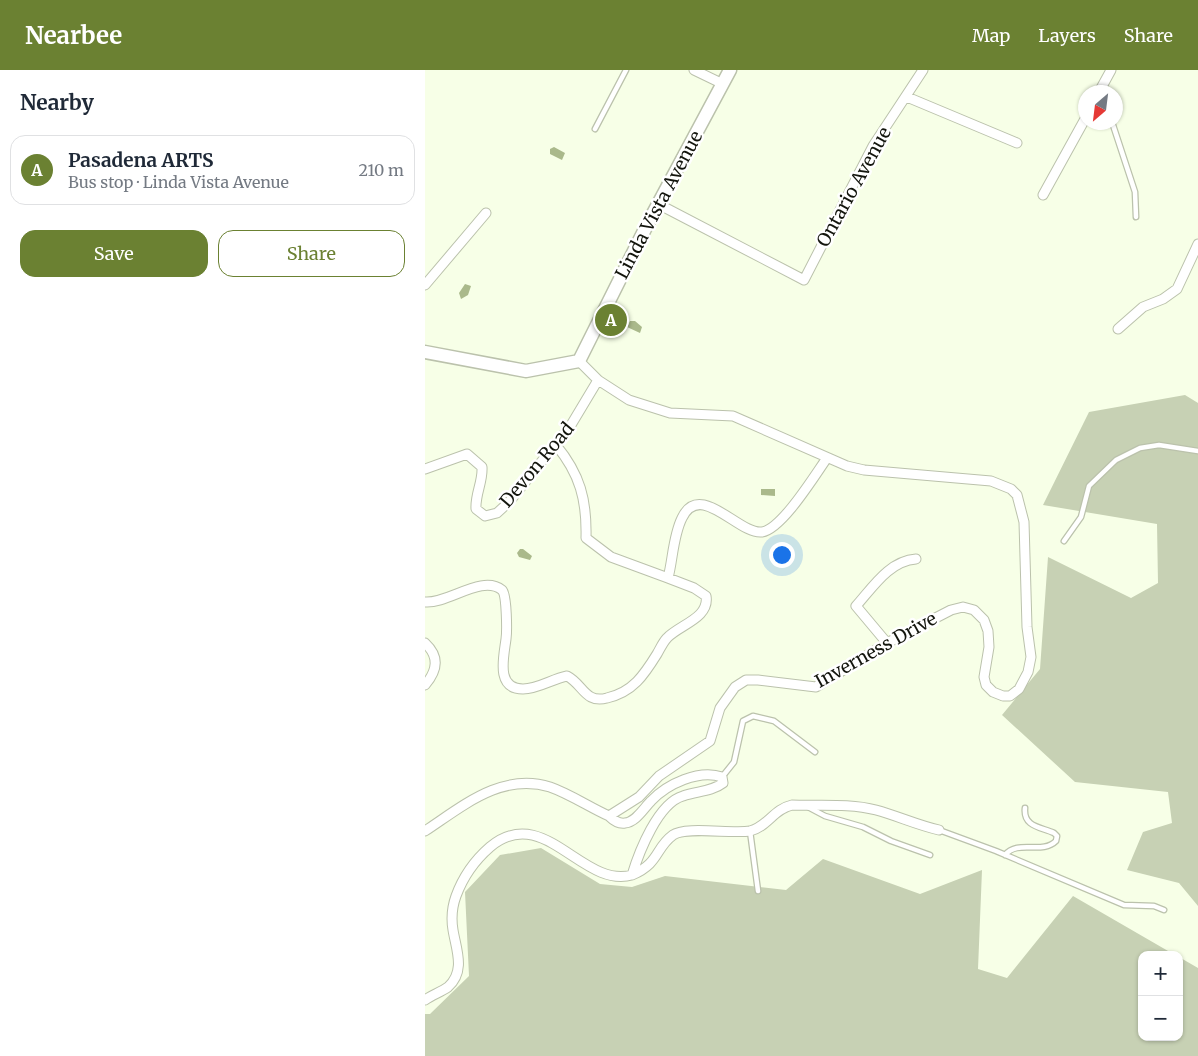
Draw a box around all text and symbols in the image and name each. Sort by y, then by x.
text: Nearbee [25,20,122,51]
text: Map [972,24,1010,47]
text: Layers [1038,24,1096,47]
text: Share [1124,24,1173,47]
north arrow [1078,85,1123,130]
text: Nearby [20,89,94,116]
street label: Ontario Avenue [811,123,896,251]
street label: Linda Vista Avenue [610,127,707,283]
text: Pasadena ARTS [68,148,214,172]
text: A [31,160,43,180]
text: 210 m [359,160,404,180]
text: Bus stop · Linda Vista Avenue [68,172,289,192]
button: Save [20,230,208,277]
button: Share [218,230,405,277]
pin: A [595,301,627,339]
street label: Devon Road [494,417,579,512]
your location [769,542,795,568]
street label: Inverness Drive [811,607,941,693]
map controls [1138,951,1183,1041]
button: + [1138,951,1183,996]
button: − [1138,996,1183,1041]

